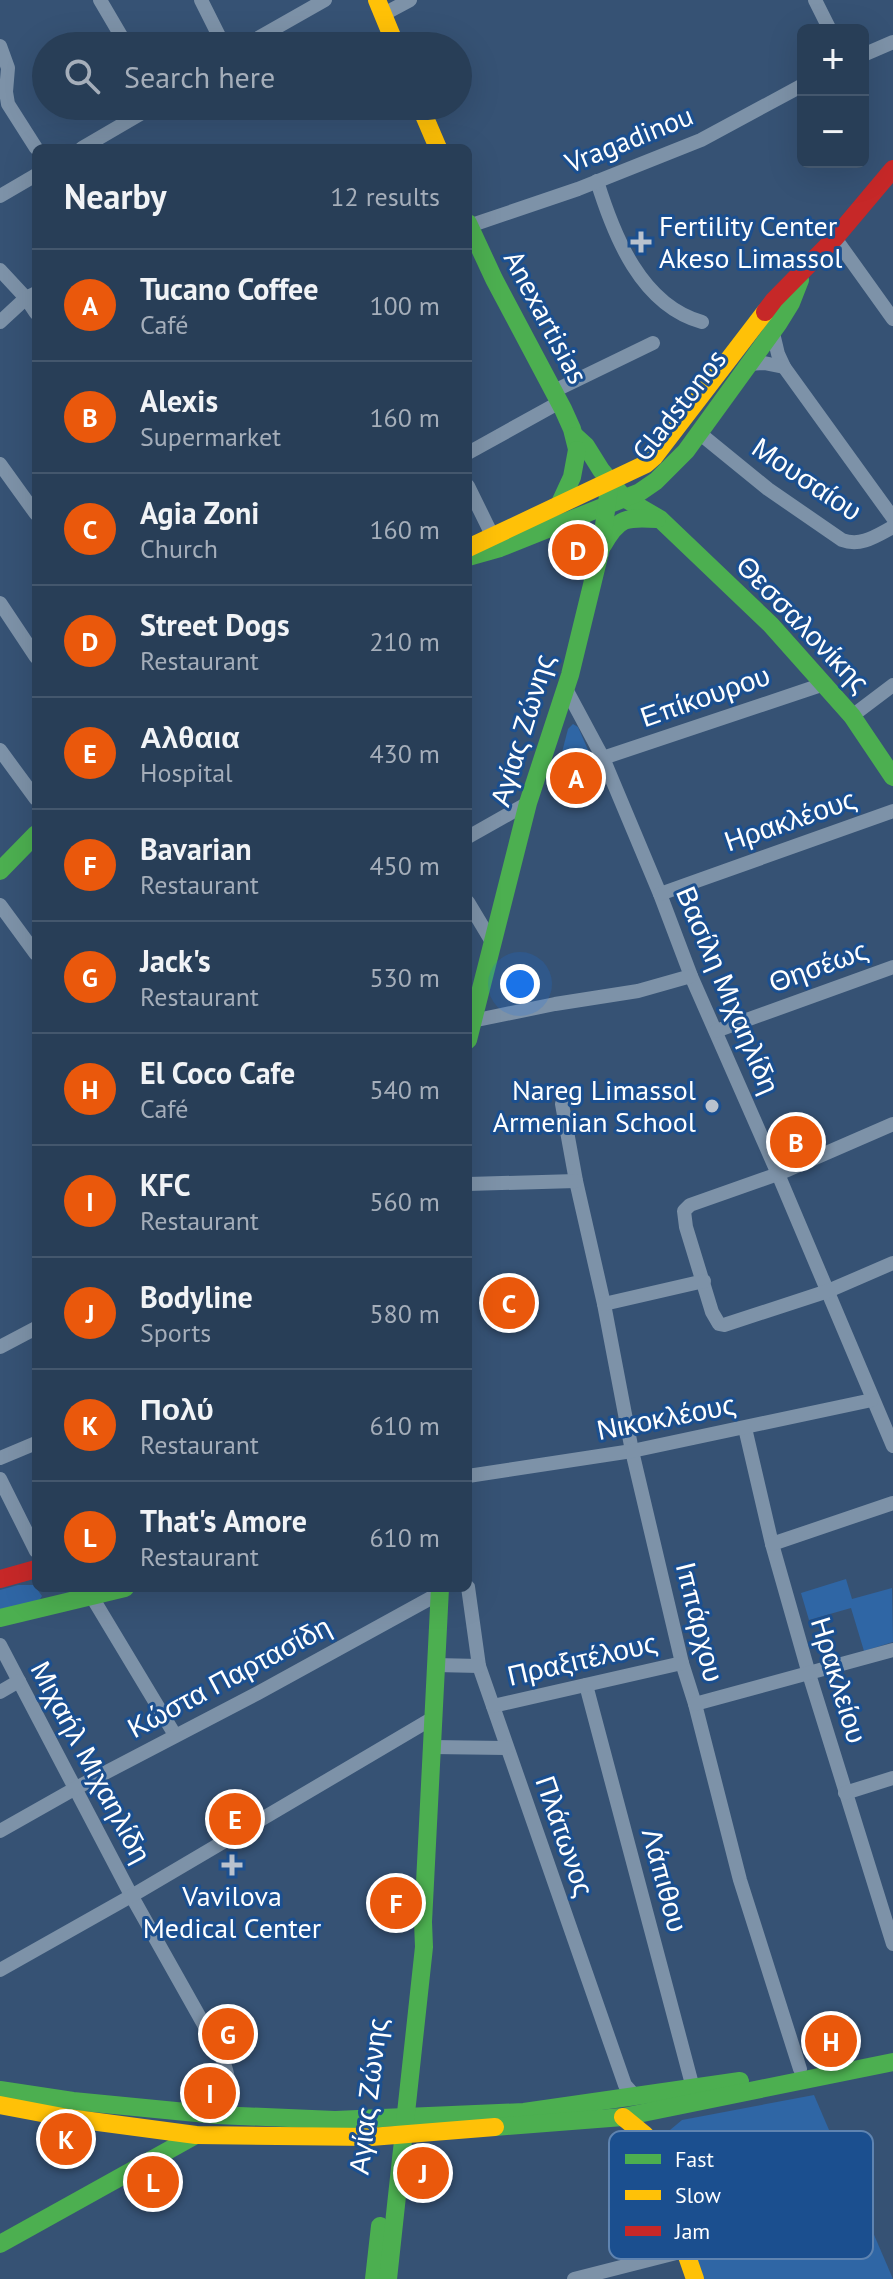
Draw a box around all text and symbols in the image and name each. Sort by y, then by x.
map controls [797,24,869,168]
button: + [797,24,869,96]
search box [32,32,472,120]
icon: search [60,54,104,98]
text: Search here [124,57,275,96]
street label: Vragadinou [558,96,698,181]
button: − [797,96,869,168]
text: Nearby [64,174,166,218]
text: 12 results [330,180,440,213]
place label: Fertility Center Akeso Limassol [659,207,842,276]
marker: Fertility Center Akeso Limassol [630,231,652,253]
street label: Anexartisias [496,244,597,390]
text: Tucano Coffee [140,269,318,308]
text: A [82,289,98,322]
text: 100 m [369,289,440,322]
text: Café [140,308,189,341]
street label: Gladstonos [623,341,734,468]
text: Alexis [140,381,218,420]
text: B [82,401,98,434]
text: 160 m [369,401,440,434]
text: Supermarket [140,420,281,453]
street label: Μουσαίου [745,428,869,529]
text: Agia Zoni [140,493,259,532]
text: C [83,513,97,546]
text: 160 m [369,513,440,546]
pin: D [552,520,604,580]
text: Church [140,532,218,565]
street label: Θεσσαλονίκης [728,547,878,700]
text: Street Dogs [140,605,290,644]
text: D [82,625,98,658]
text: 210 m [369,625,440,658]
text: Restaurant [140,644,259,677]
street label: Αγίας Ζώνης [481,649,562,811]
street label: Επίκουρου [635,656,775,735]
text: Αλθαια [140,717,240,756]
text: E [83,737,97,770]
text: 430 m [369,737,440,770]
pin: A [550,748,602,808]
text: Hospital [140,756,233,789]
street label: Ηρακλέους [719,780,861,859]
text: Bavarian [140,829,252,868]
text: F [83,849,97,882]
text: 450 m [369,849,440,882]
text: Restaurant [140,868,259,901]
street label: Βασίλη Μιχαηλίδη [668,880,789,1099]
street label: Θησέως [763,931,872,1000]
text: Jack's [140,941,211,980]
text: G [82,961,98,994]
text: 530 m [369,961,440,994]
your location [500,964,540,1004]
text: Restaurant [140,980,259,1013]
text: El Coco Cafe [140,1053,295,1092]
place label: Nareg Limassol Armenian School [493,1071,696,1140]
text: H [82,1073,98,1106]
text: 540 m [369,1073,440,1106]
text: Café [140,1092,189,1125]
marker: Nareg Limassol Armenian School [703,1097,721,1115]
pin: B [770,1112,822,1172]
text: KFC [140,1165,191,1204]
text: I [86,1185,94,1218]
text: 560 m [369,1185,440,1218]
text: Restaurant [140,1204,259,1237]
pin: C [483,1273,535,1333]
text: Bodyline [140,1277,253,1316]
text: J [86,1297,94,1330]
text: 580 m [369,1297,440,1330]
text: Sports [140,1316,211,1349]
street label: Νικοκλέους [593,1385,738,1448]
text: Πολύ [140,1389,214,1428]
text: K [82,1409,98,1442]
text: 610 m [369,1409,440,1442]
text: Restaurant [140,1428,259,1461]
text: That's Amore [140,1501,307,1540]
text: L [83,1521,97,1554]
text: 610 m [369,1521,440,1554]
text: Restaurant [140,1540,259,1573]
street label: Ιππάρχου [668,1558,733,1686]
street label: Κώστα Παρτασίδη [121,1607,337,1746]
street label: Ηρακλείου [803,1612,876,1747]
street label: Πραξιτέλους [503,1623,660,1694]
street label: Μιχαήλ Μιχαηλίδη [23,1654,160,1869]
street label: Πλάτωνος [528,1770,603,1901]
pin: E [209,1789,261,1849]
street label: Λάπιθου [634,1824,697,1936]
marker: Vavilova Medical Center [221,1854,243,1876]
pin: F [370,1873,422,1933]
place label: Vavilova Medical Center [143,1877,322,1946]
pin: G [202,2004,254,2064]
pin: H [805,2011,857,2071]
street label: Αγίας Ζώνης [340,2015,395,2176]
pin: I [184,2063,236,2123]
pin: K [40,2109,92,2169]
legend [609,2131,873,2259]
pin: J [397,2143,449,2203]
text: Fast [675,2145,715,2173]
pin: L [127,2152,179,2212]
text: Slow [675,2181,721,2209]
text: Jam [674,2217,710,2245]

